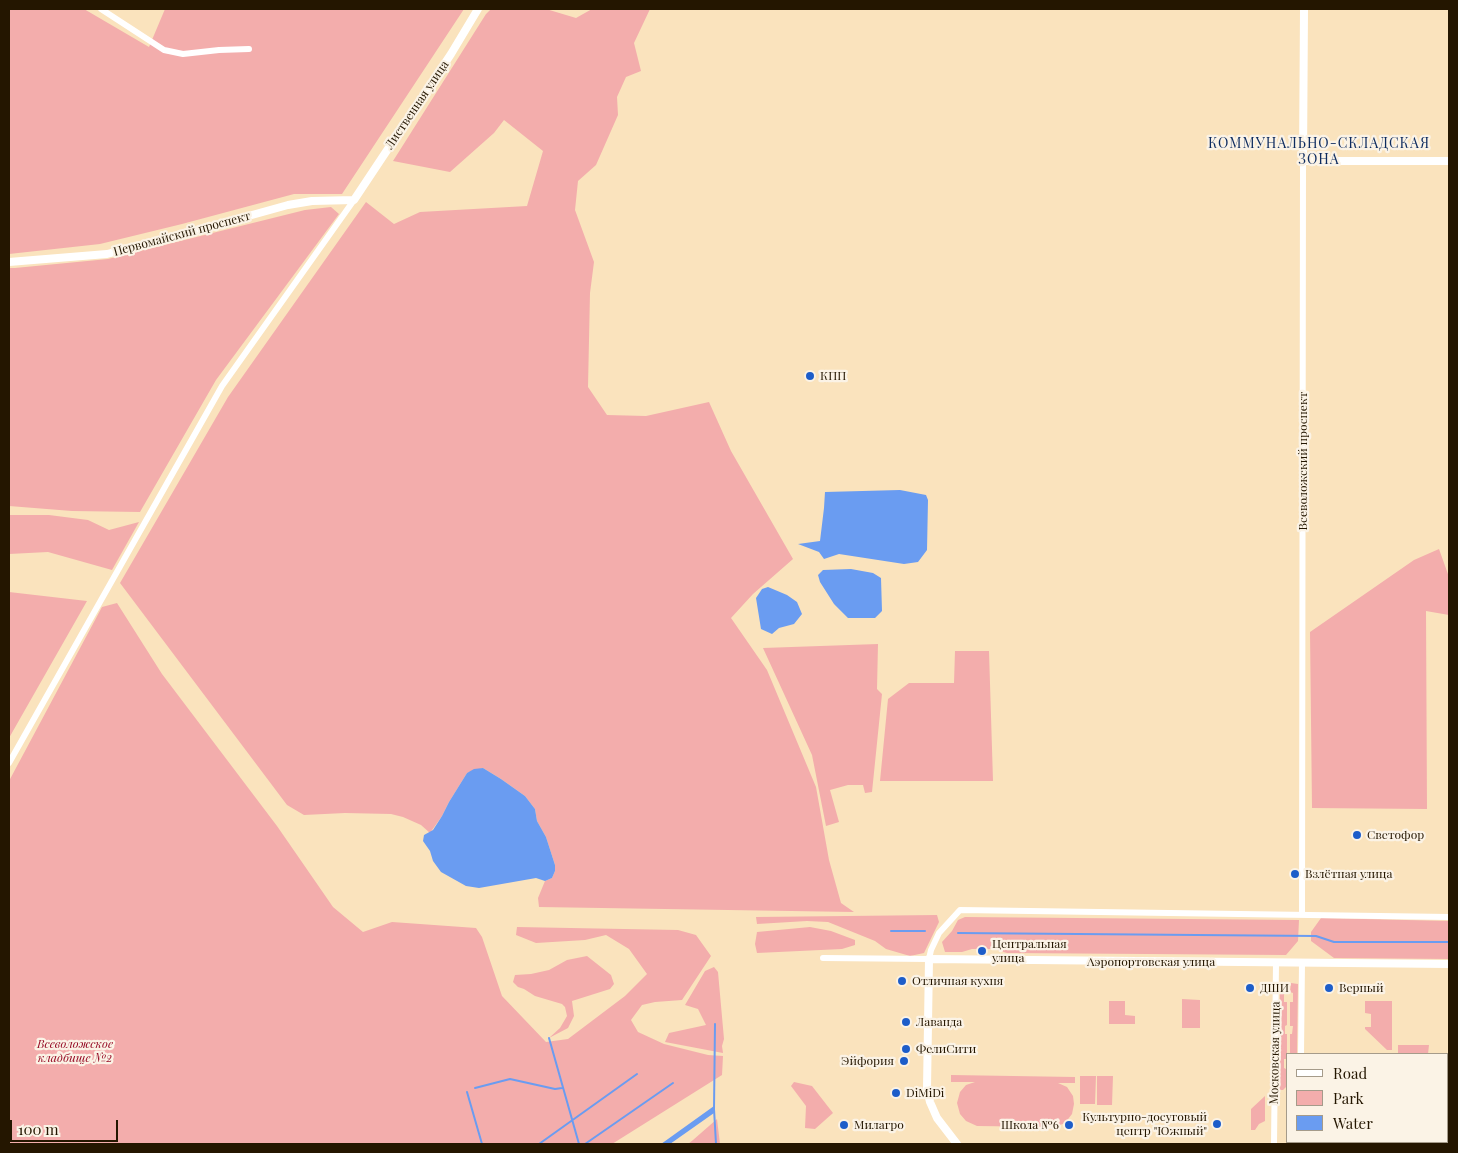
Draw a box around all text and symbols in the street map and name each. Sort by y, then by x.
street label: Лиственная улица [382,58,452,152]
district label: КОММУНАЛЬНО-СКЛАДСКАЯ ЗОНА [1205,136,1433,168]
street label: Первомайский проспект [112,209,252,259]
place label: КПП [820,369,846,383]
marker: КПП [804,370,816,382]
street label: Всеволожский проспект [1296,392,1310,530]
place label: Светофор [1367,828,1424,842]
marker: Светофор [1351,829,1363,841]
place label: Взлётная улица [1305,867,1392,881]
marker: Взлётная улица [1289,868,1301,880]
place label: Центральная улица [992,937,1067,965]
marker: Центральная улица [976,945,988,957]
street label: Аэропортовская улица [1087,955,1215,969]
place label: Отличная кухня [912,974,1003,988]
marker: Отличная кухня [896,975,908,987]
place label: ДШИ [1260,981,1289,995]
place label: Верный [1339,981,1383,995]
marker: ДШИ [1244,982,1256,994]
marker: Верный [1323,982,1335,994]
street label: Московская улица [1267,1001,1283,1105]
place label: Лаванда [916,1015,962,1029]
marker: Лаванда [900,1016,912,1028]
park label: Всеволожское кладбище №2 [37,1037,113,1065]
place label: ФелиСити [916,1042,976,1056]
marker: ФелиСити [900,1043,912,1055]
legend [1286,1053,1448,1143]
place label: Эйфория [841,1054,894,1068]
marker: Эйфория [898,1055,910,1067]
text: Road [1333,1063,1367,1083]
place label: DiMiDi [906,1086,944,1100]
marker: DiMiDi [890,1087,902,1099]
text: Park [1333,1088,1364,1108]
scale bar [12,1110,120,1142]
place label: Культурно-досуговый центр "Южный" [1082,1110,1207,1138]
text: Water [1333,1113,1373,1133]
place label: Милагро [854,1118,904,1132]
place label: Школа №6 [1001,1118,1059,1132]
marker: Культурно-досуговый центр "Южный" [1211,1118,1223,1130]
text: 100 m [18,1119,59,1139]
marker: Милагро [838,1119,850,1131]
marker: Школа №6 [1063,1119,1075,1131]

